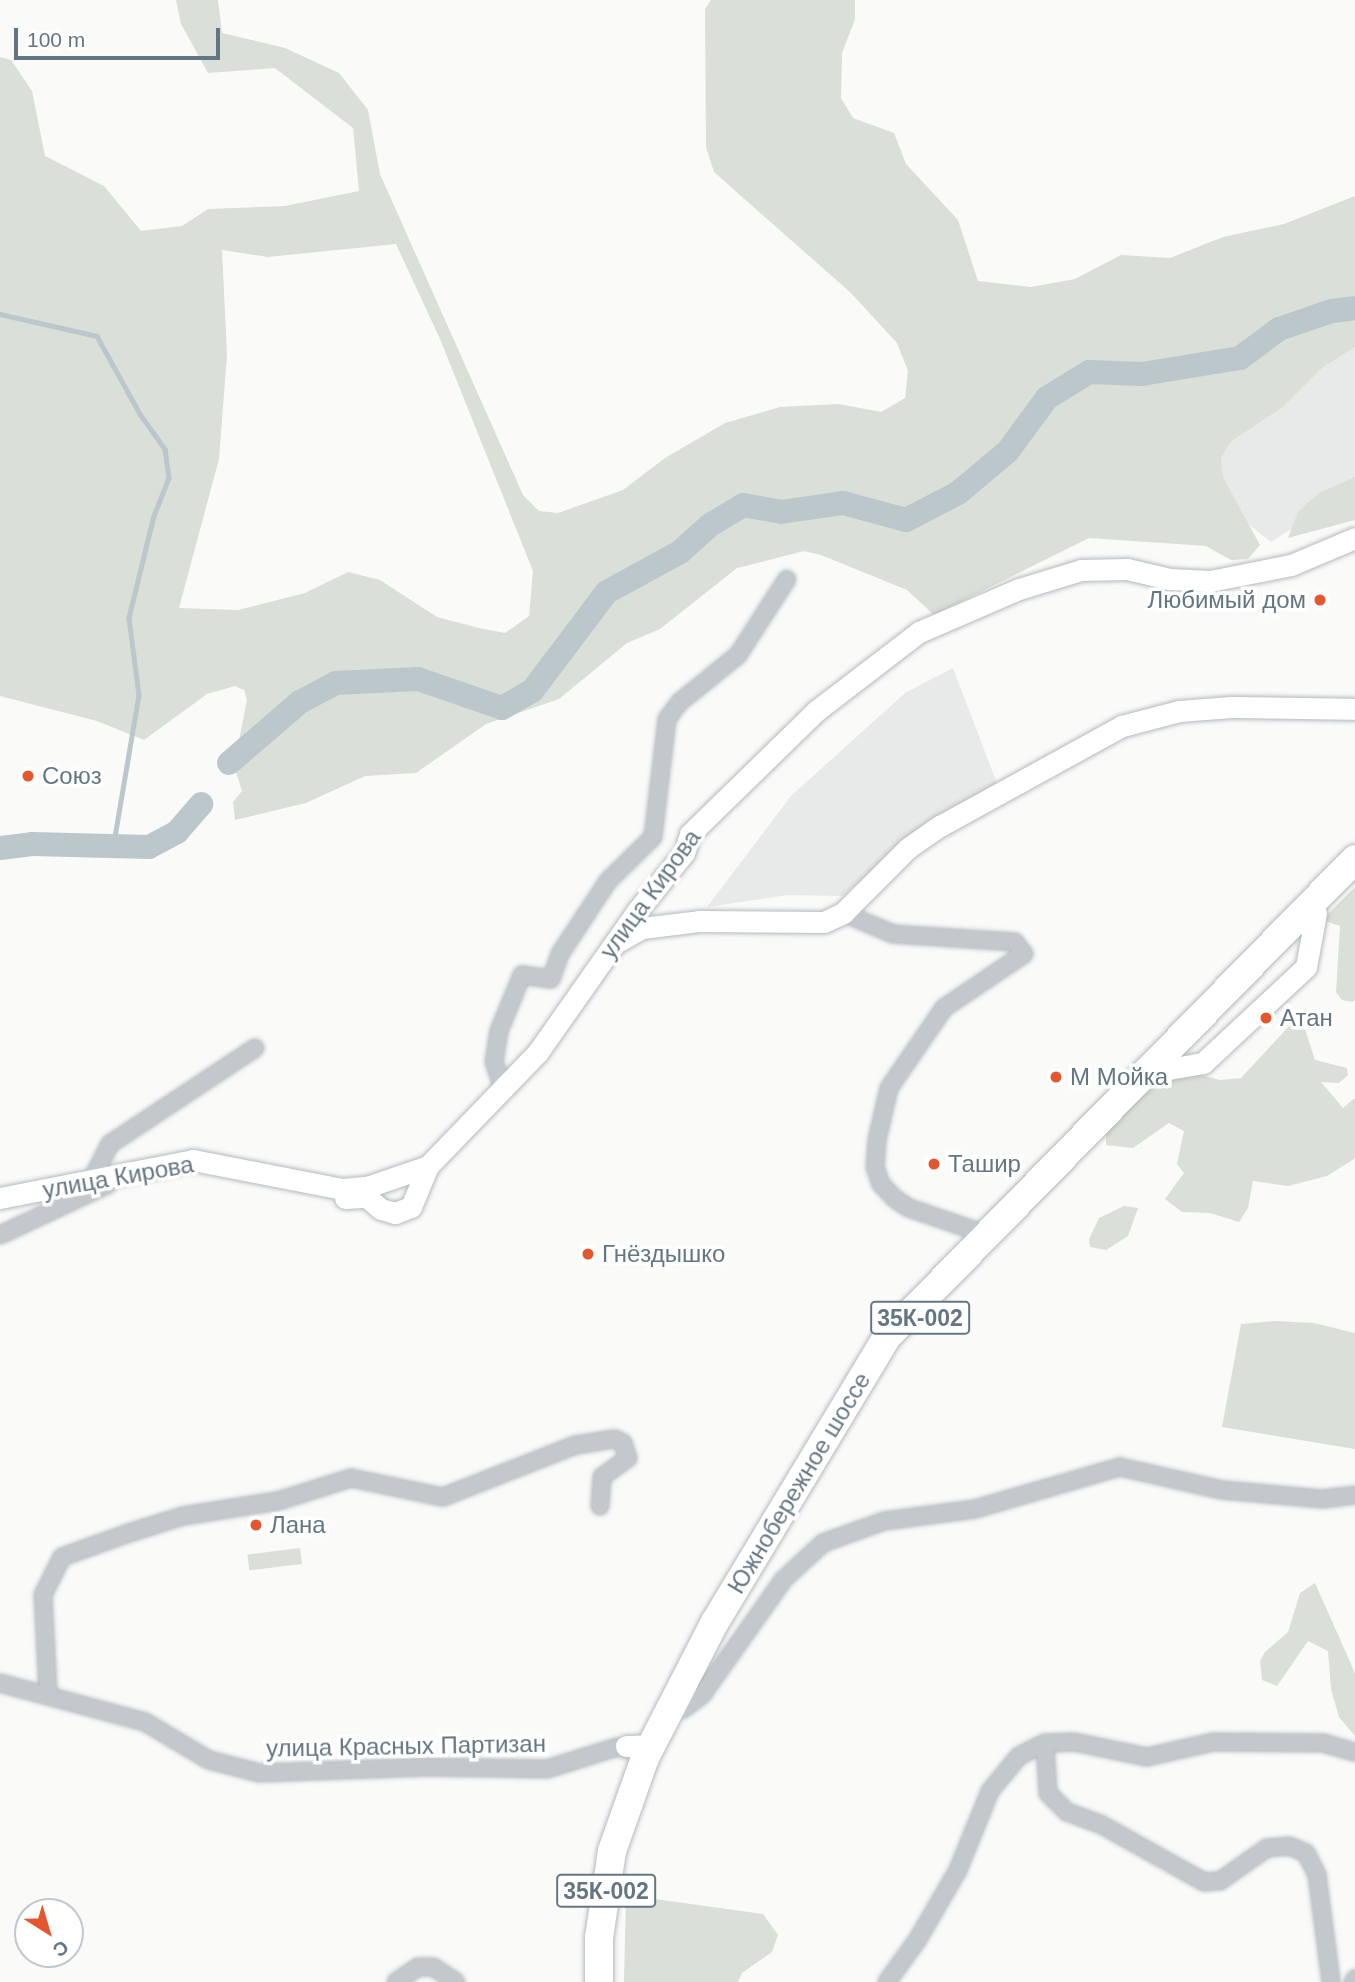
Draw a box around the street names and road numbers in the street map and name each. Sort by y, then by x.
street label: улица Кирова [594,824,706,964]
street label: улица Кирова [40,1150,196,1204]
road number: 35К-002 [869,1298,971,1338]
street label: Южнобережное шоссе [722,1367,876,1599]
street label: улица Красных Партизан [266,1729,546,1763]
road number: 35К-002 [555,1872,657,1910]

